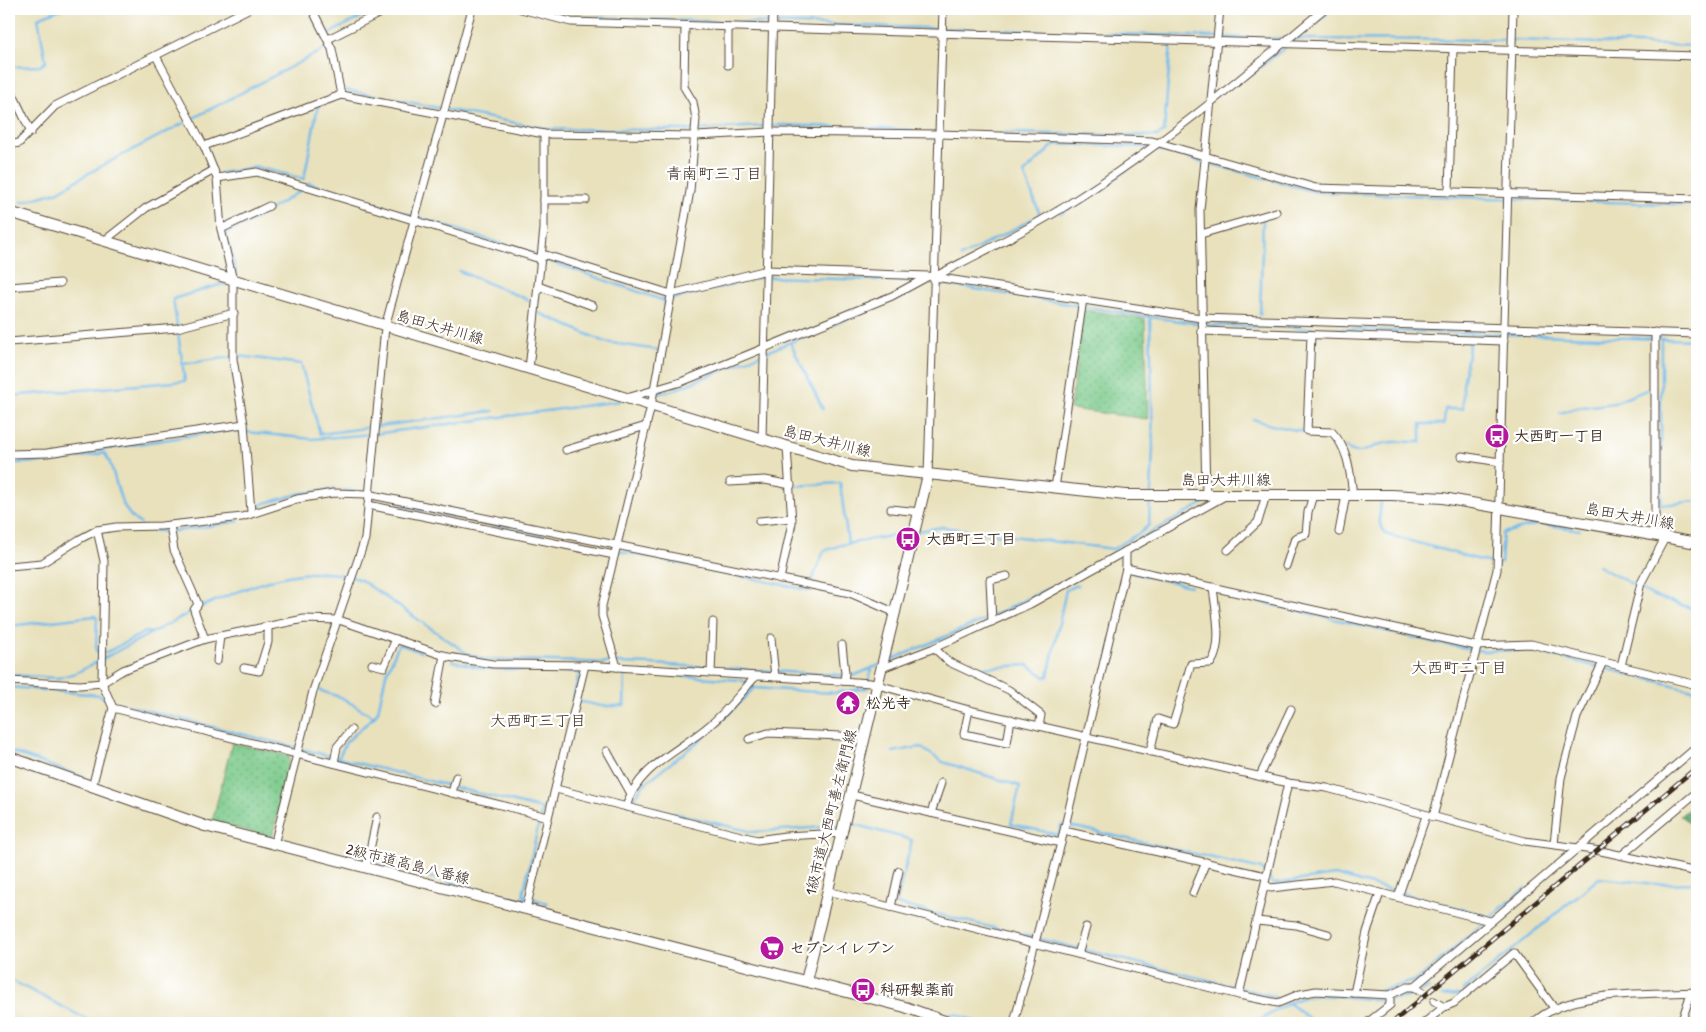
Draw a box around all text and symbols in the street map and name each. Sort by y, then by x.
district label: 青南町三丁目 [666,162,762,184]
street label: 島田大井川線 [394,304,486,349]
street label: 島田大井川線 [781,419,873,462]
bus stop icon: 大西町一丁目 [1484,423,1510,449]
place label: 大西町一丁目 [1514,425,1604,446]
street label: 島田大井川線 [1181,469,1271,490]
street label: 島田大井川線 [1584,497,1676,534]
bus stop icon: 大西町三丁目 [895,526,921,552]
place label: 大西町三丁目 [926,528,1016,549]
district label: 大西町二丁目 [1411,656,1507,678]
temple icon: 松光寺 [835,690,861,716]
place label: 松光寺 [866,692,911,713]
district label: 大西町三丁目 [490,709,586,731]
street label: 1級市道大西町善左衛門線 [800,727,861,897]
street label: 2級市道高島八番線 [344,838,472,889]
supermarket icon: セブンイレブン [759,935,785,961]
place label: セブンイレブン [790,937,895,958]
bus stop icon: 科研製薬前 [850,977,876,1003]
place label: 科研製薬前 [880,979,955,1000]

